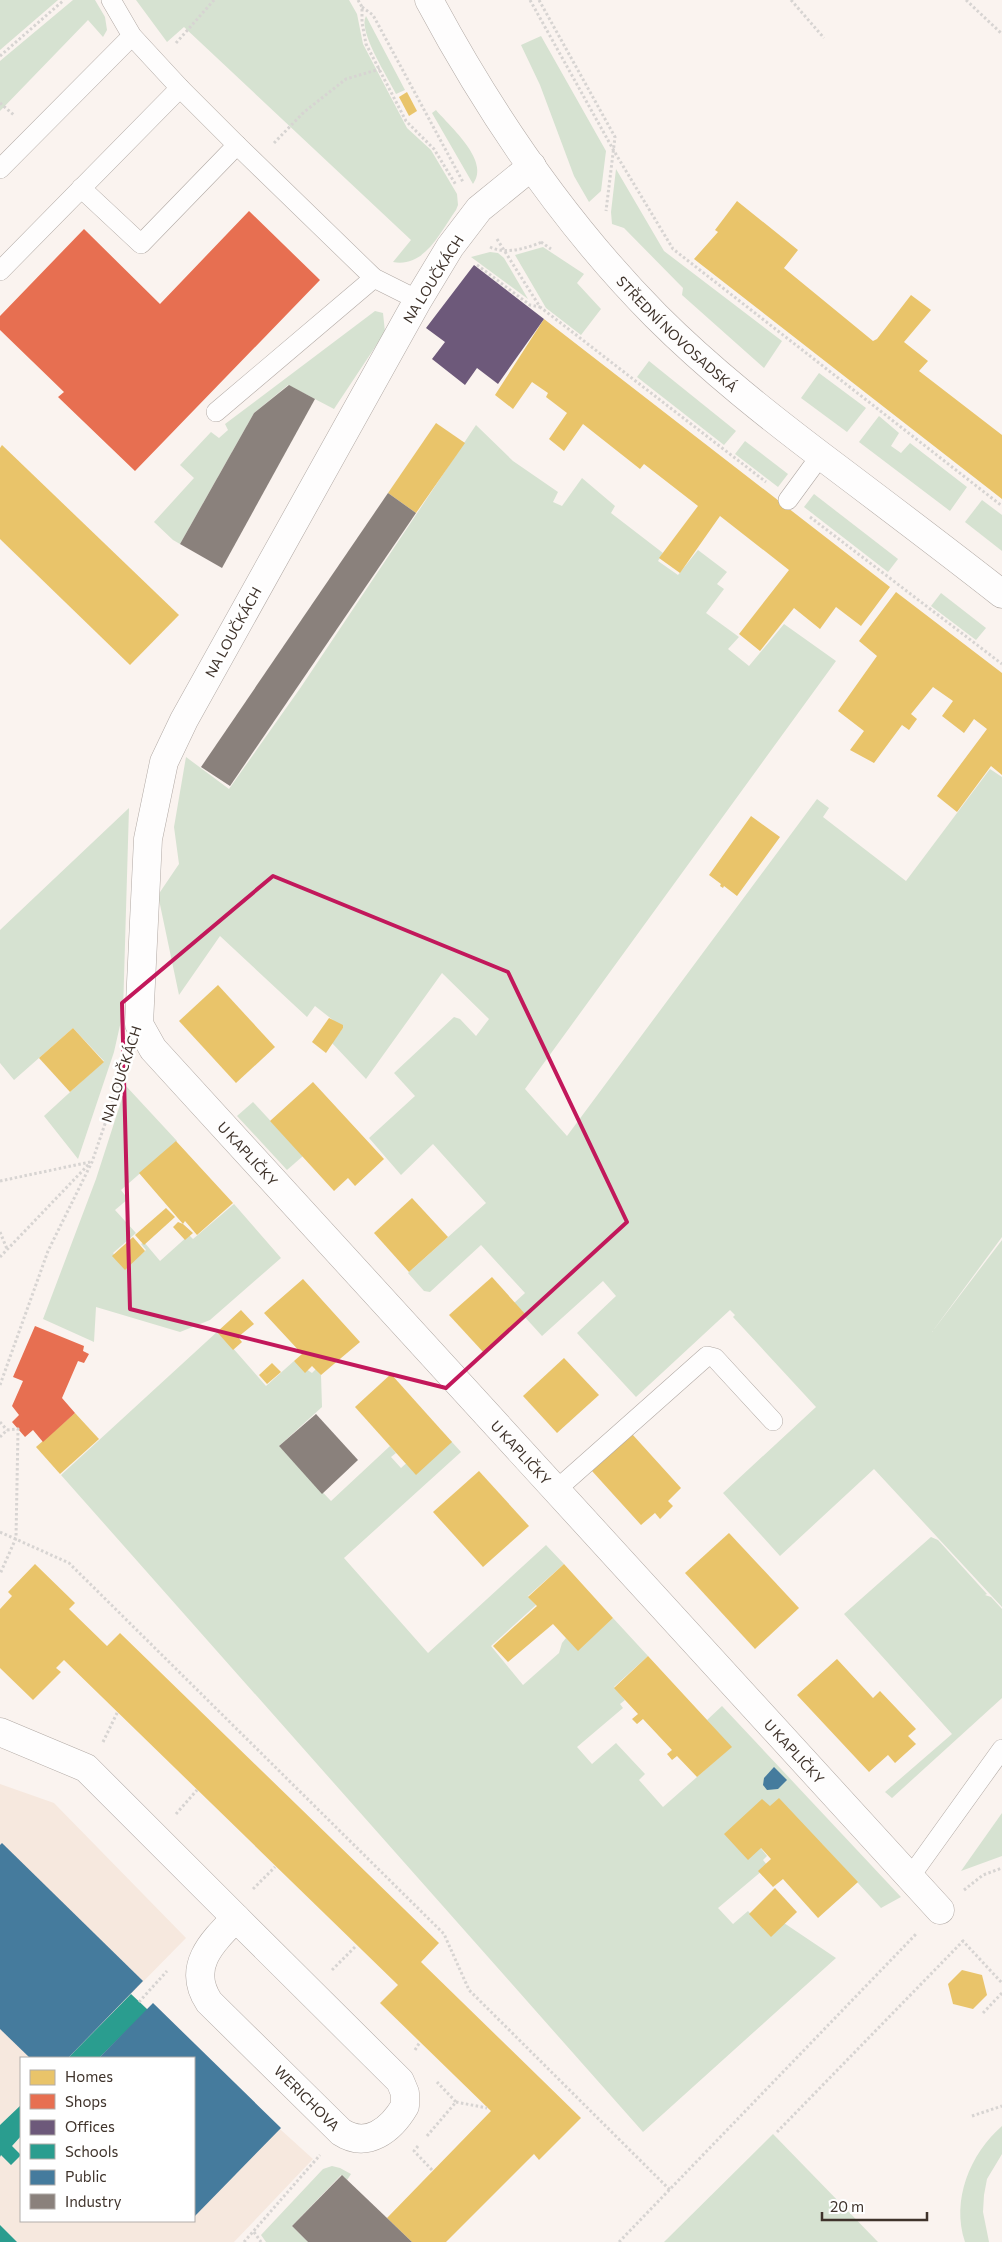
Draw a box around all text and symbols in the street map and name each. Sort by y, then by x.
street label: NA LOUČKÁCH [399,232,467,326]
street label: STŘEDNÍ NOVOSADSKÁ [614,272,741,395]
street label: NA LOUČKÁCH [201,584,265,680]
street label: NA LOUČKÁCH [97,1024,145,1124]
street label: U KAPLIČKY [215,1118,282,1189]
street label: U KAPLIČKY [488,1417,555,1488]
street label: U KAPLIČKY [761,1716,828,1787]
legend [20,2057,195,2222]
street label: WERICHOVA [271,2062,343,2134]
text: Homes [65,2067,113,2085]
text: Shops [65,2092,107,2110]
text: Offices [65,2117,115,2135]
text: Schools [65,2142,119,2160]
text: Public [65,2167,107,2185]
scale bar [822,2190,927,2222]
text: Industry [65,2192,122,2210]
text: 20 m [830,2197,864,2215]

